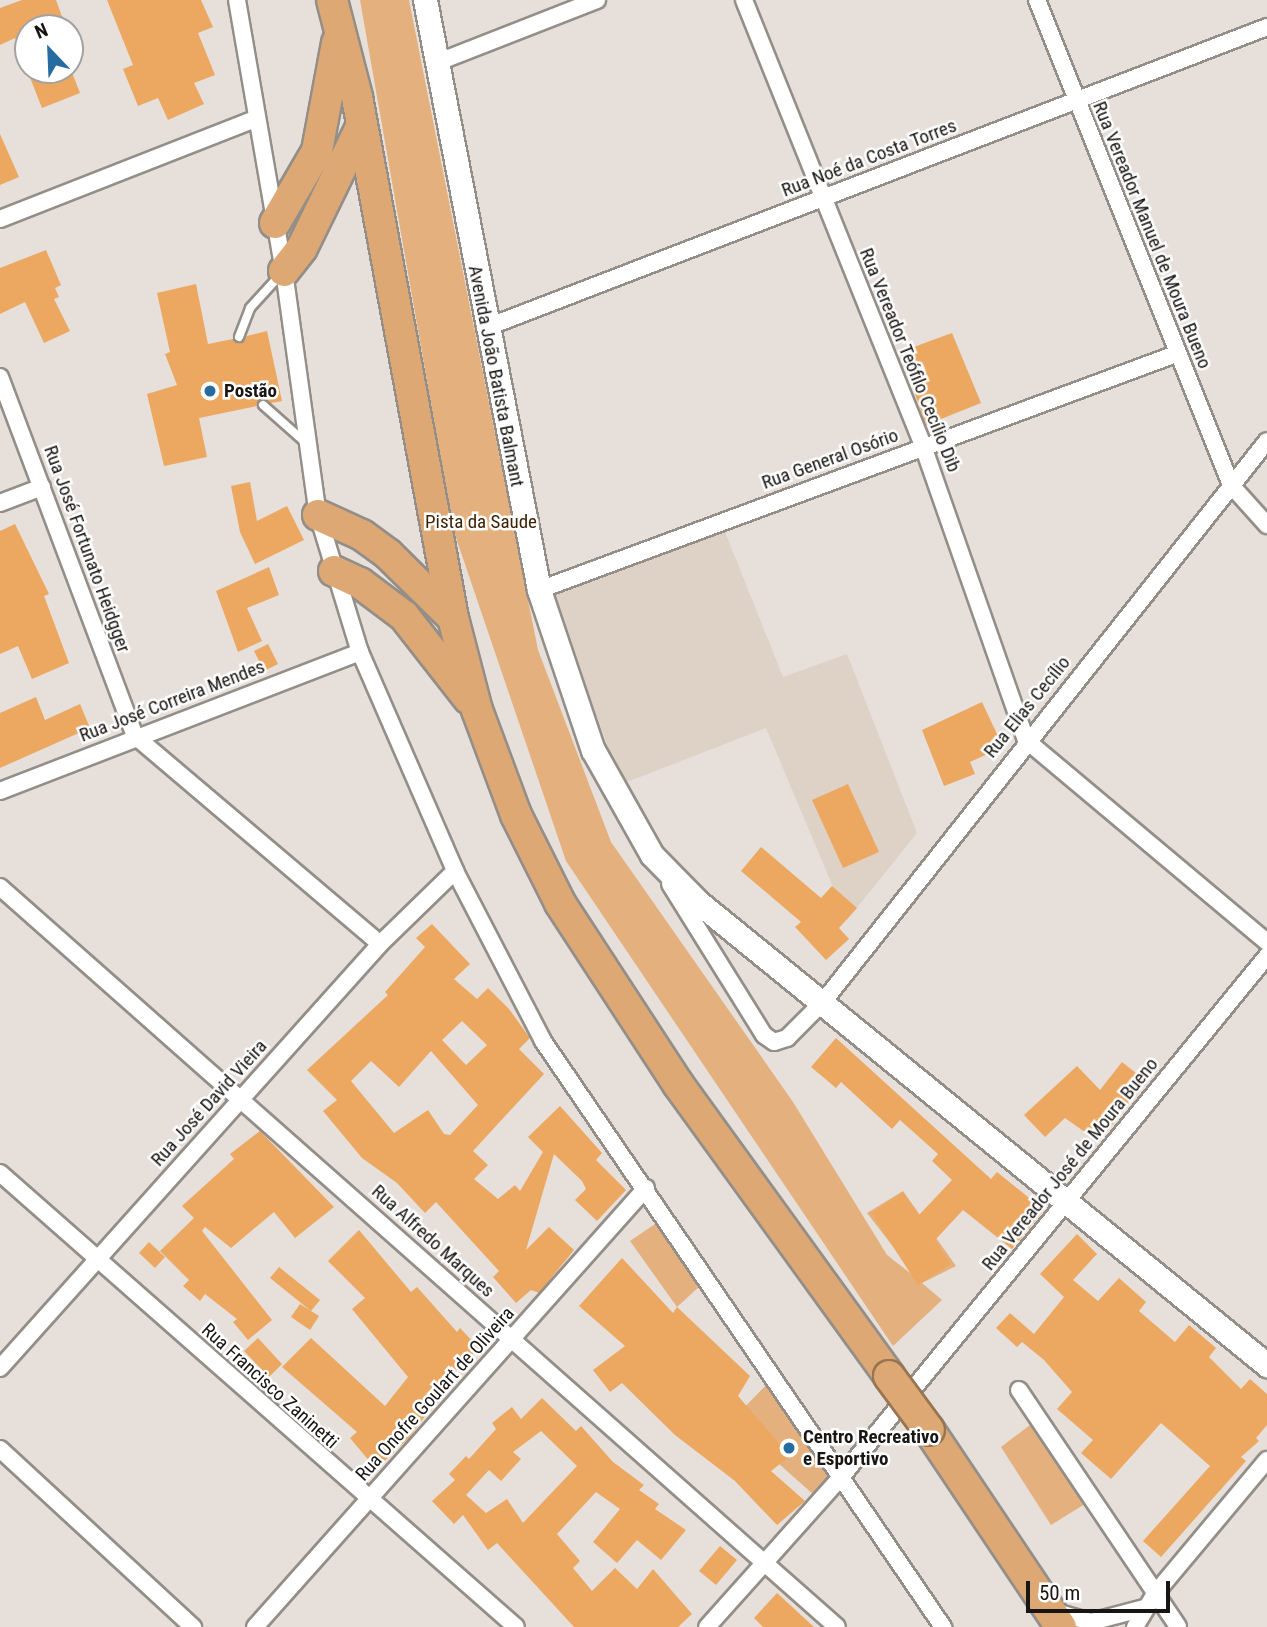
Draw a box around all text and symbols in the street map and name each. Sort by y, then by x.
north arrow [14,14,84,84]
text: N [32,18,51,44]
street label: Rua Vereador Manuel de Moura Bueno [1088,98,1216,372]
street label: Rua Noé da Costa Torres [778,114,960,202]
street label: Rua Vereador Teófilo Cecílio Dib [855,245,965,475]
street label: Avenida João Batista Balmant [463,263,529,489]
place label: Postão [224,380,277,402]
marker: Postão [202,383,218,399]
street label: Rua General Osório [759,424,901,494]
street label: Rua José Fortunato Heidgger [39,442,135,656]
park label: Pista da Saude [425,511,537,533]
street label: Rua Elias Cecílio [979,652,1075,762]
street label: Rua José Correira Mendes [76,655,268,747]
street label: Rua José David Vieira [146,1035,272,1171]
street label: Rua Vereador José de Moura Bueno [977,1053,1163,1275]
street label: Rua Alfredo Marques [367,1180,499,1302]
street label: Rua Onofre Goulart de Oliveira [351,1302,519,1486]
street label: Rua Francisco Zaninetti [197,1319,343,1453]
place label: Centro Recreativo e Esportivo [803,1426,939,1470]
marker: Centro Recreativo e Esportivo [781,1440,797,1456]
scale bar [1029,1568,1172,1612]
text: 50 m [1039,1581,1080,1605]

